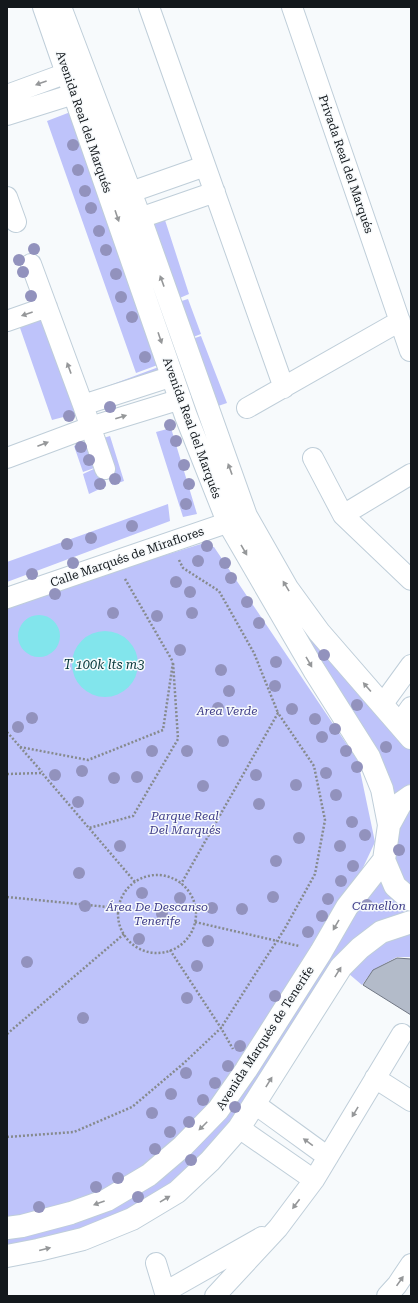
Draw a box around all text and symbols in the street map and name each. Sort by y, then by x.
street label: Avenida Real del Marqués [53,49,115,195]
one-way arrow [34,80,46,86]
street label: Privada Real del Marqués [316,93,376,235]
one-way arrow [114,210,120,222]
one-way arrow [159,274,165,286]
one-way arrow [20,311,32,317]
one-way arrow [157,333,163,345]
street label: Avenida Real del Marqués [160,356,224,501]
one-way arrow [66,362,72,374]
one-way arrow [115,414,127,420]
one-way arrow [38,441,50,447]
one-way arrow [226,463,232,475]
street label: Calle Marqués de Miraflores [48,524,206,590]
one-way arrow [240,544,247,556]
one-way arrow [282,581,290,591]
one-way arrow [306,656,313,668]
water label: T 100k lts m3 [64,657,144,672]
one-way arrow [362,682,372,692]
park label: Area Verde [196,704,257,718]
park label: Parque Real Del Marqués [148,809,221,837]
park label: Camellon [352,899,406,913]
park label: Área De Descanso Tenerife [105,900,208,928]
one-way arrow [333,919,340,931]
street label: Avenida Marqués de Tenerife [213,963,317,1113]
one-way arrow [334,967,342,977]
one-way arrow [265,1076,272,1088]
one-way arrow [352,1106,359,1118]
one-way arrow [198,1121,207,1131]
one-way arrow [303,1138,314,1146]
one-way arrow [159,1196,171,1203]
one-way arrow [292,1199,300,1210]
one-way arrow [92,1200,104,1206]
one-way arrow [39,1245,52,1251]
one-way arrow [396,1275,404,1286]

